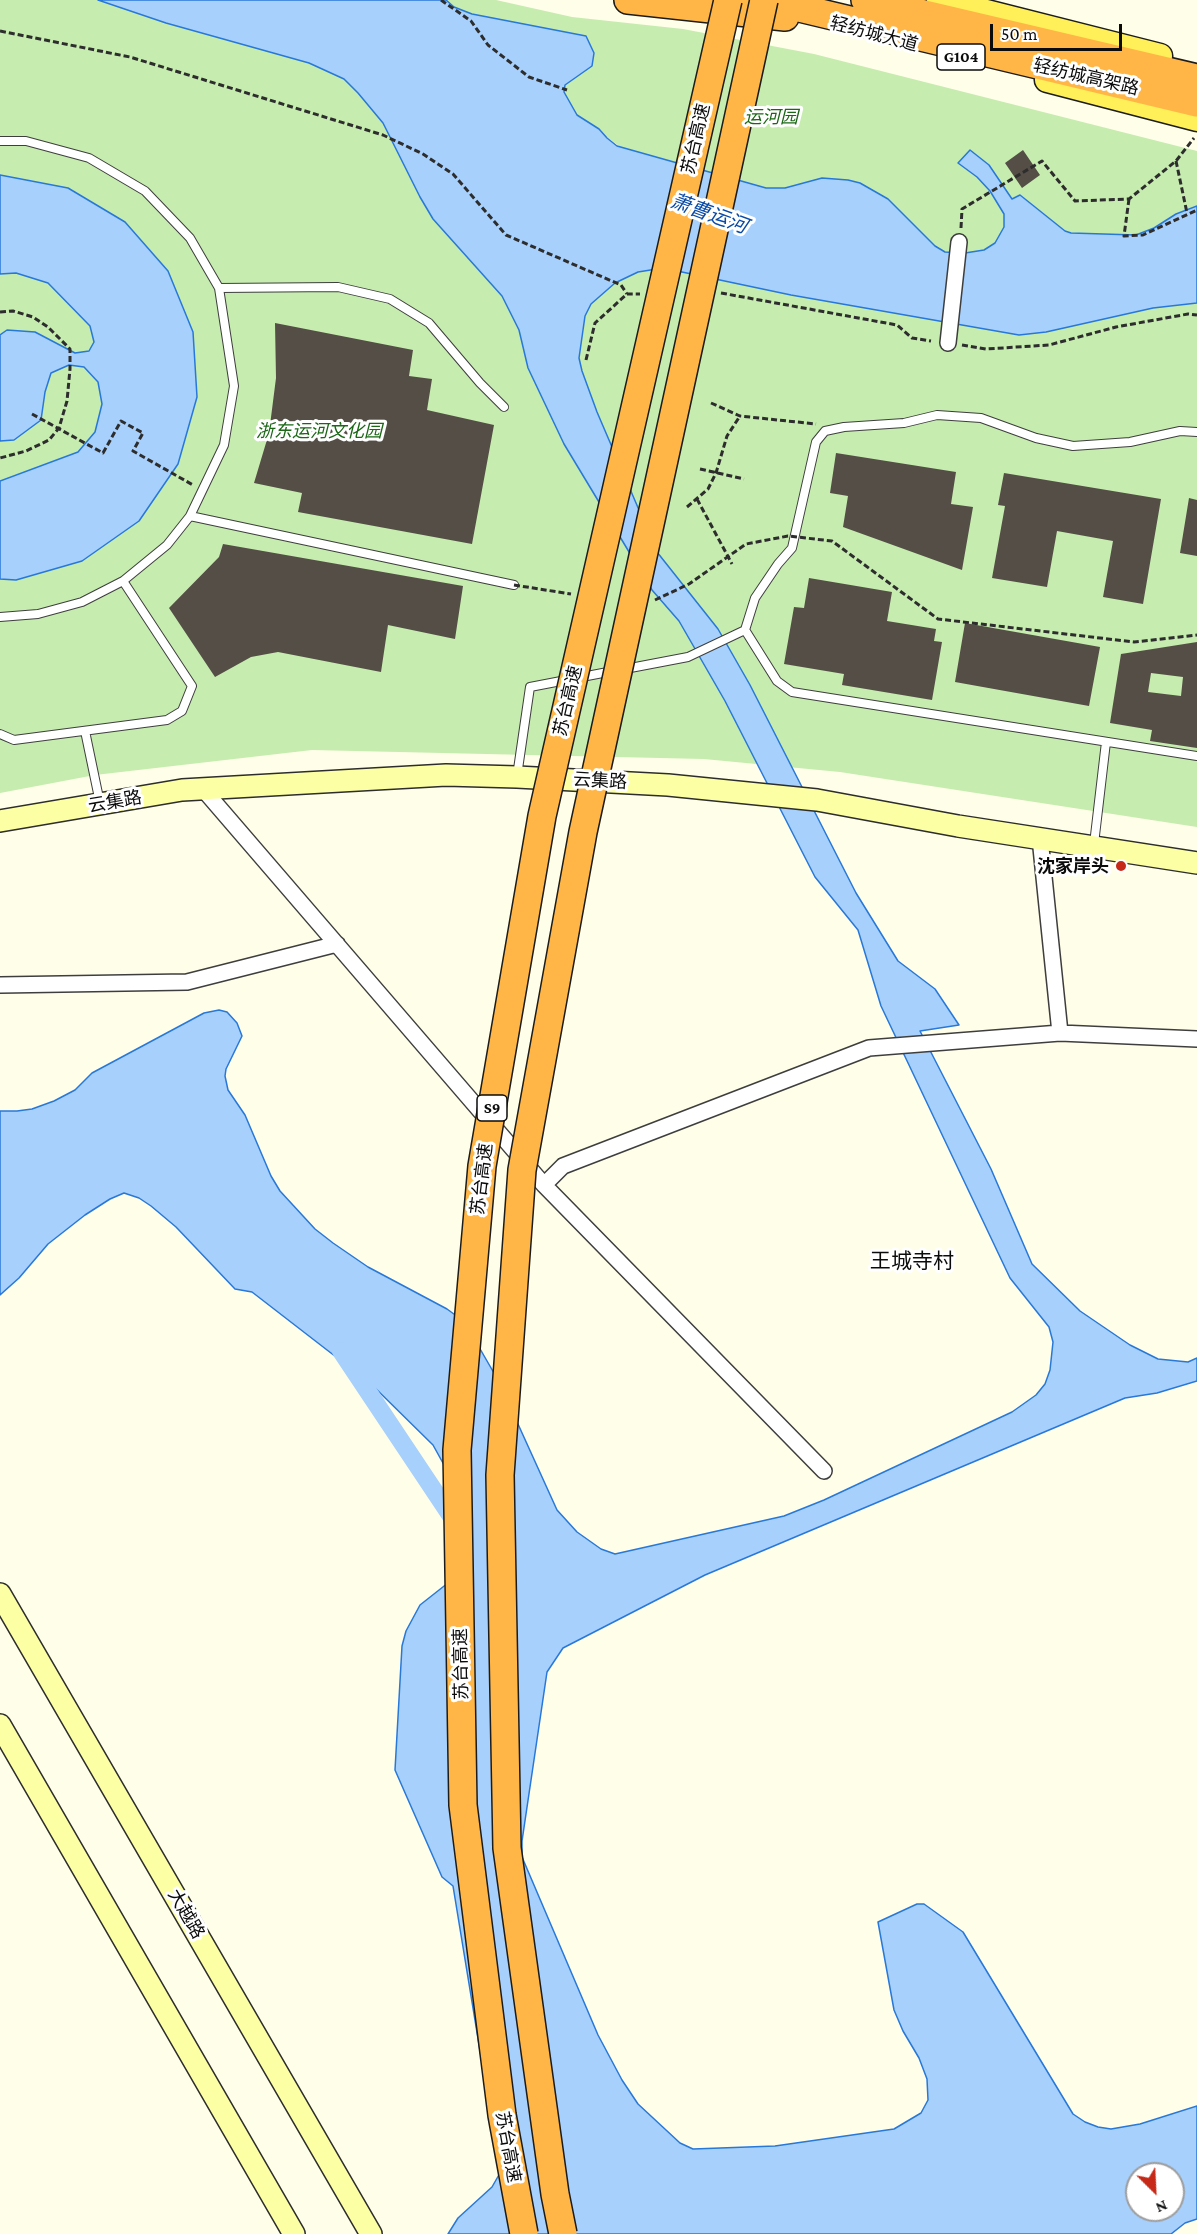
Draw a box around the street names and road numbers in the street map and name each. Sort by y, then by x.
street label: 轻纺城大道 [828,12,920,56]
road number: G104 [937,44,985,70]
street label: 轻纺城高架路 [1031,54,1141,100]
street label: 苏台高速 [677,101,715,177]
street label: 苏台高速 [549,663,587,739]
street label: 云集路 [572,769,628,793]
street label: 云集路 [87,787,143,817]
road number: S9 [477,1095,507,1121]
street label: 苏台高速 [467,1142,497,1216]
street label: 苏台高速 [450,1628,472,1700]
street label: 大越路 [163,1885,209,1943]
street label: 苏台高速 [491,2110,525,2184]

